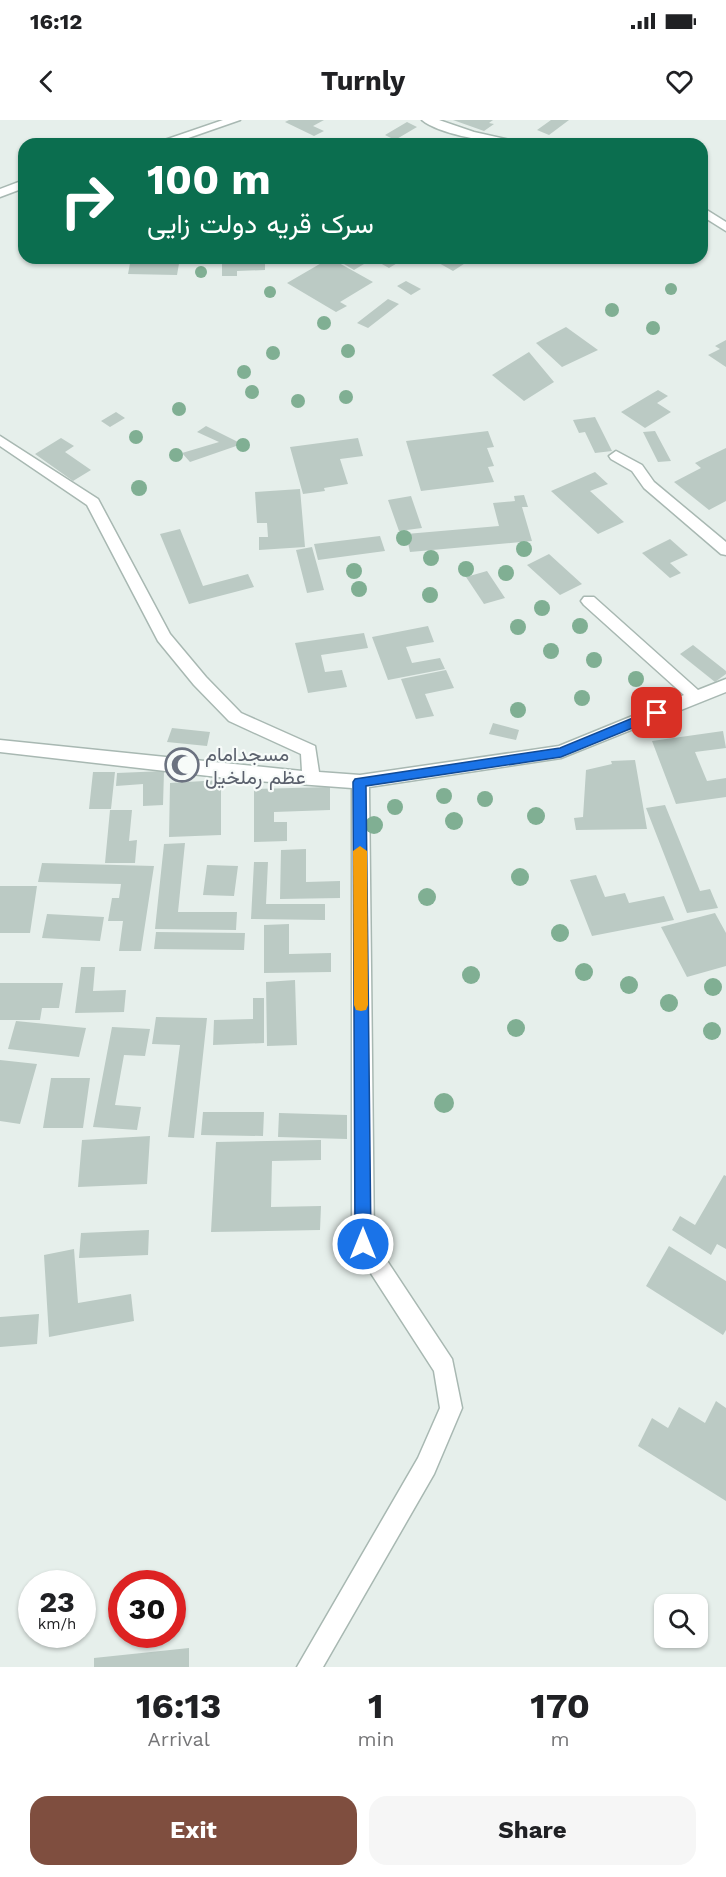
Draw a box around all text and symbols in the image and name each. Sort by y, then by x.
text: 16:12 [30,9,82,34]
icon: back [30,65,63,98]
text: Turnly [321,65,405,97]
icon: heart [663,65,696,98]
text: 100 m [147,155,271,204]
icon: right [48,162,126,240]
text: سرک قریه دولت زایی [147,208,374,240]
pin [631,687,682,738]
icon: arrive [640,696,673,729]
place label: مسجدامام عظم رملخیل [205,742,306,790]
mosque icon: مسجدامام عظم رملخیل [164,747,200,783]
position arrow [331,1212,395,1276]
speed limit sign: 30 [108,1570,186,1648]
text: 23 [39,1584,75,1619]
map controls [654,1594,708,1648]
button: search [654,1594,708,1648]
text: km/h [38,1615,76,1633]
text: 16:13 [136,1685,221,1727]
text: 1 [368,1685,384,1727]
text: 170 [530,1685,590,1727]
text: Arrival [148,1727,210,1751]
text: min [358,1727,394,1751]
text: m [551,1727,570,1751]
button: Exit [30,1796,357,1865]
button: Share [369,1796,696,1865]

